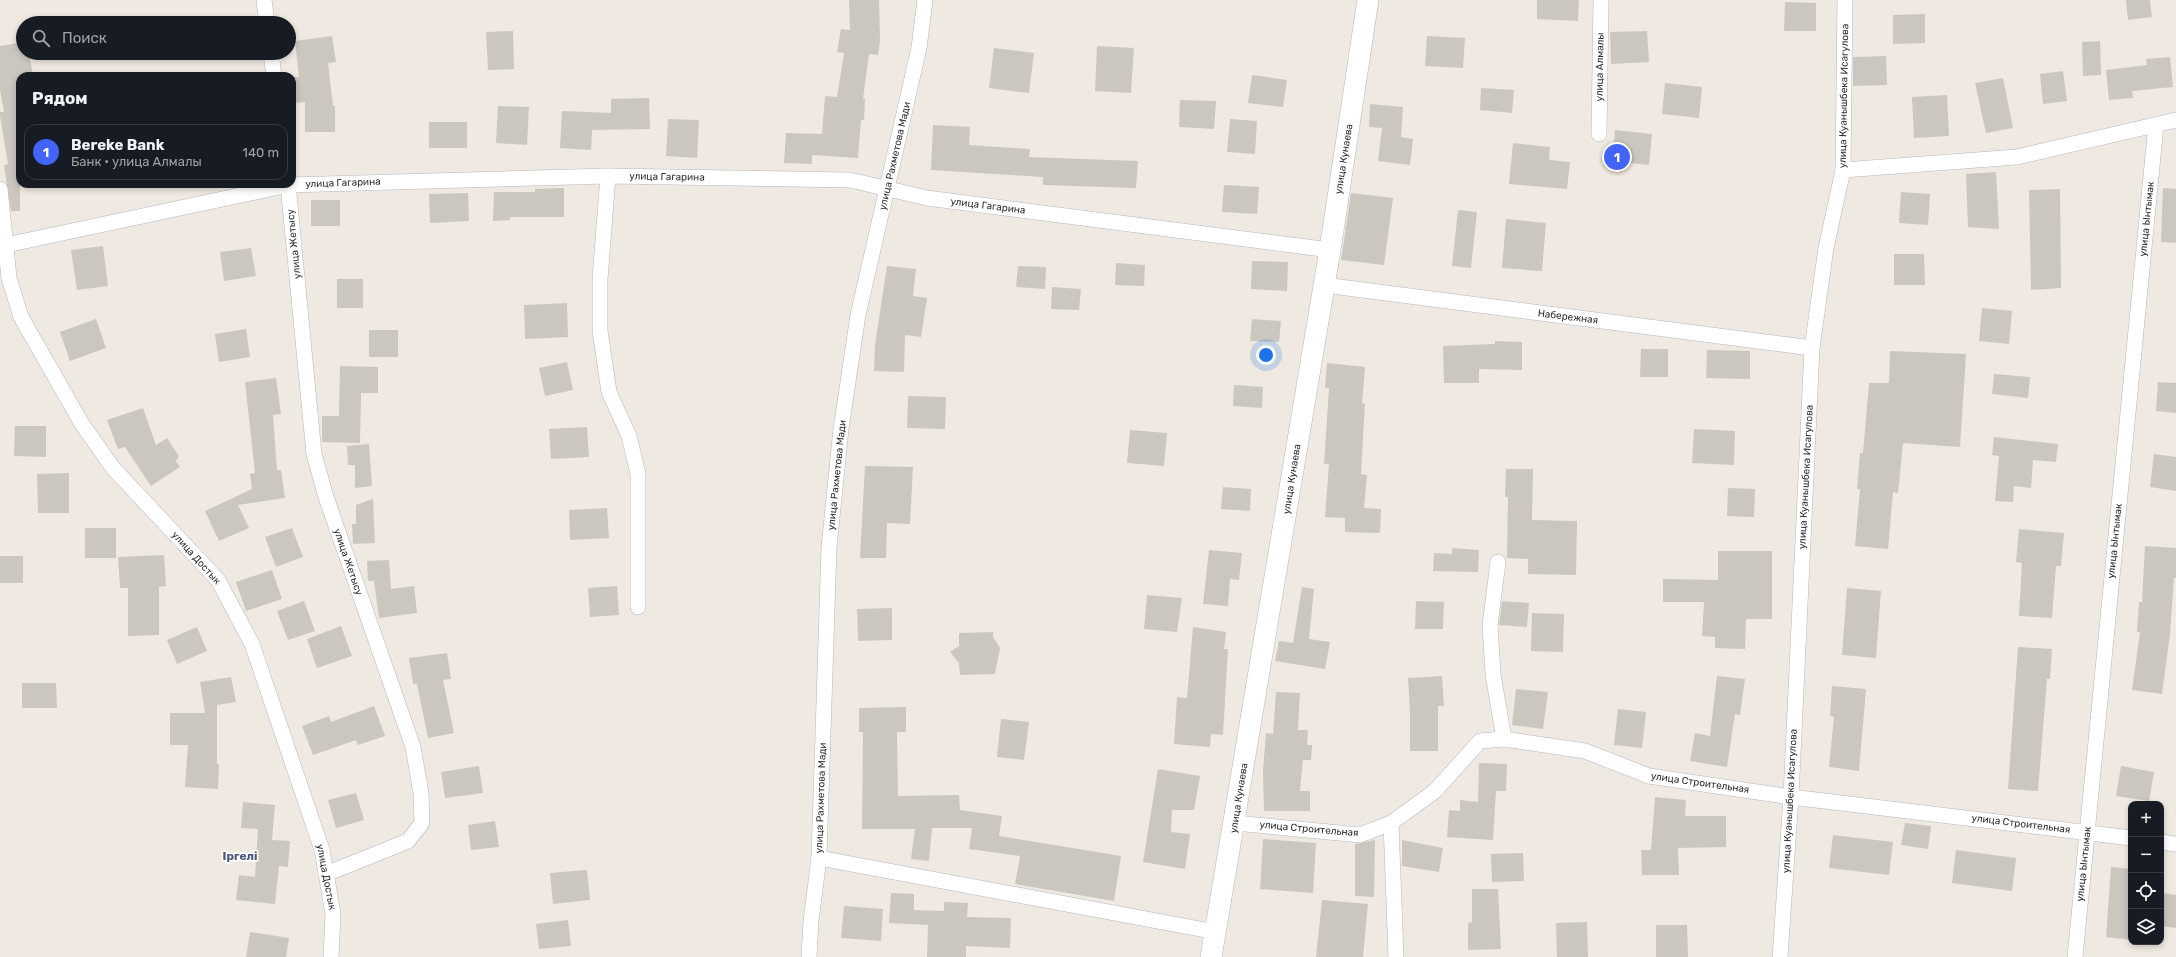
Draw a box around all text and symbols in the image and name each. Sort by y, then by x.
search box [16,16,296,60]
street label: улица Куанышбека Исагулова [1837,24,1851,168]
icon: search [30,27,52,49]
text: Поиск [62,29,107,47]
street label: улица Алмалы [1593,32,1607,102]
text: Рядом [32,88,88,108]
street label: улица Рахметова Мади [877,101,913,211]
street label: улица Кунаева [1333,123,1355,195]
text: Bereke Bank [71,136,165,154]
pin: 1 [1604,142,1630,172]
text: 1 [43,145,49,160]
text: 140 m [242,145,279,160]
text: Банк · улица Алмалы [71,154,202,169]
street label: улица Гагарина [629,170,705,184]
street label: улица Гагарина [305,176,381,190]
street label: улица Ынтымак [2137,180,2157,257]
street label: улица Гагарина [950,195,1026,217]
street label: улица Жетысу [284,208,304,279]
street label: Набережная [1537,307,1599,327]
your location [1256,345,1276,365]
street label: улица Куанышбека Исагулова [1796,405,1816,549]
street label: улица Рахметова Мади [825,419,849,531]
street label: улица Кунаева [1281,443,1303,515]
street label: улица Ынтымак [2105,502,2125,579]
street label: улица Жетысу [331,527,365,598]
street label: улица Достык [169,529,223,587]
street label: улица Куанышбека Исагулова [1780,729,1800,873]
street label: улица Рахметова Мади [813,742,829,854]
street label: улица Кунаева [1228,762,1250,834]
street label: улица Строительная [1650,770,1750,796]
map controls [2128,801,2164,945]
button: + [2128,801,2164,837]
street label: улица Строительная [1971,812,2071,836]
street label: улица Строительная [1259,819,1359,839]
street label: улица Ынтымак [2074,825,2094,902]
button: − [2128,837,2164,873]
street label: улица Достык [314,843,338,912]
district label: Іргелі [223,849,257,863]
button: locate [2128,873,2164,909]
button: layers [2128,909,2164,945]

